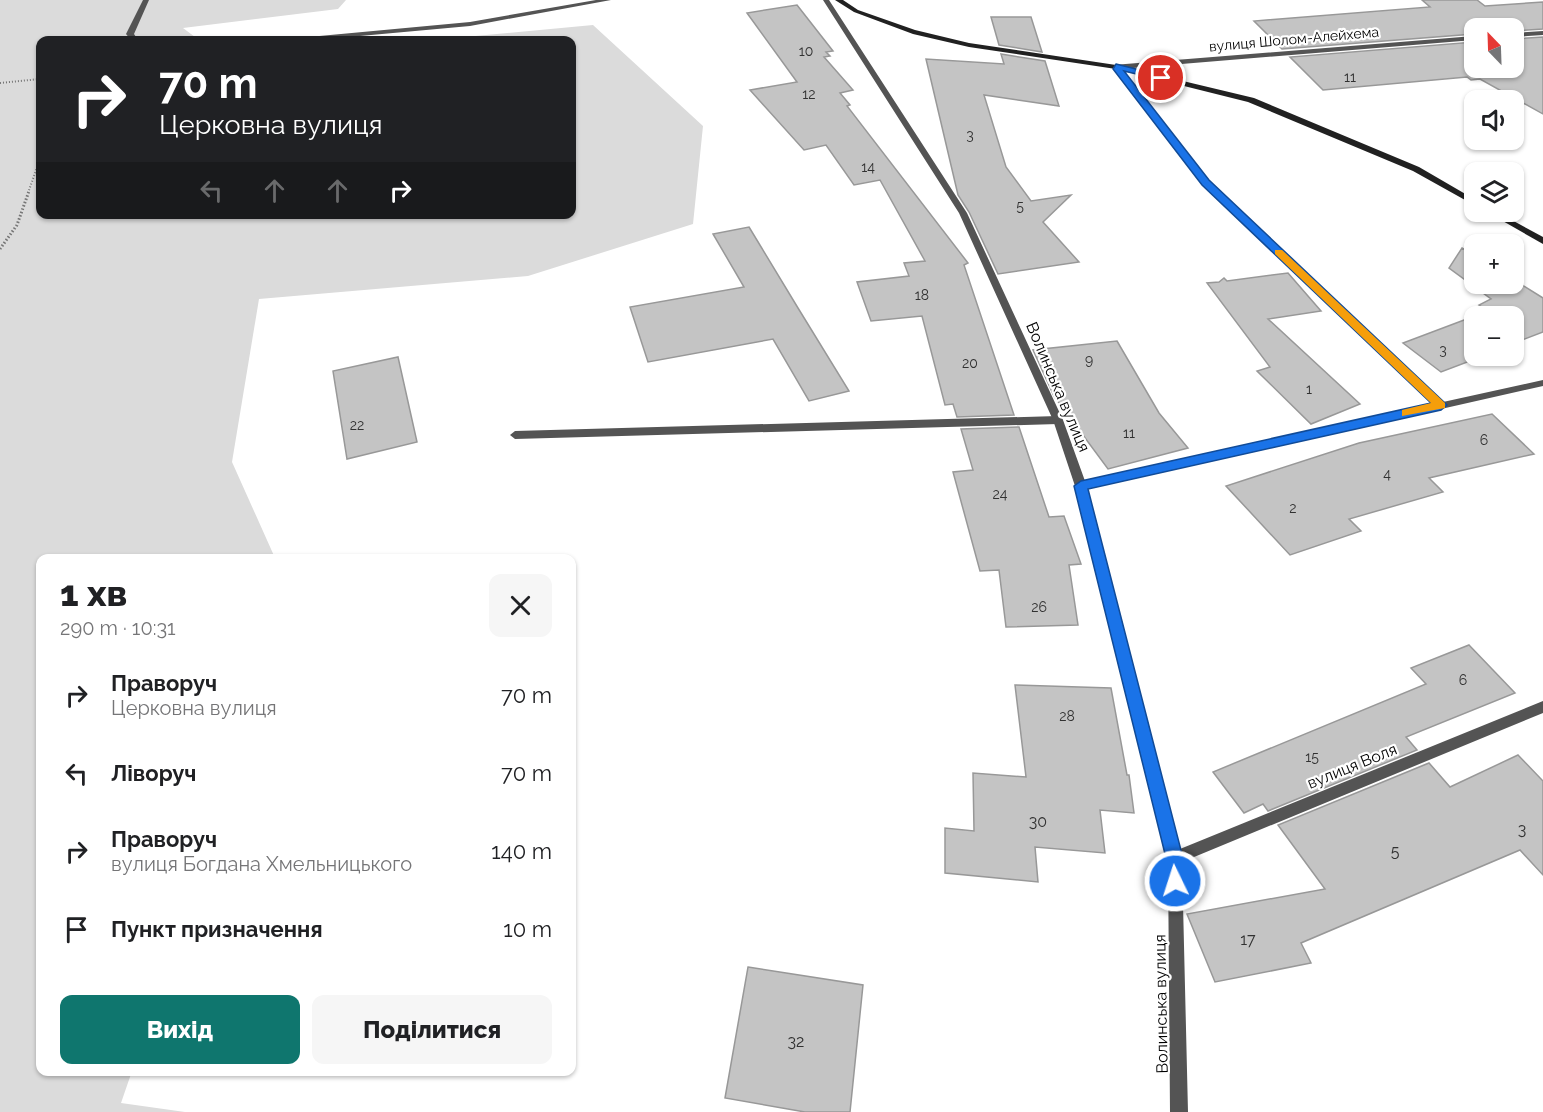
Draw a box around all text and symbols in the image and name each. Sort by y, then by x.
north arrow [1464,18,1524,78]
map controls [1464,18,1524,366]
street label: вулиця Шолом-Алейхема [1208,24,1380,54]
house number: 10 [799,43,813,59]
pin [1135,52,1186,103]
text: 70 m [159,59,258,108]
icon: right [60,60,138,138]
icon: arrive [1144,61,1177,94]
house number: 11 [1344,69,1356,85]
house number: 12 [802,86,816,102]
button: sound [1464,90,1524,150]
text: Церковна вулиця [159,109,383,140]
house number: 3 [966,127,974,143]
house number: 14 [861,159,875,175]
button: layers [1464,162,1524,222]
icon: left [195,174,228,207]
icon: ahead [258,174,291,207]
icon: ahead [321,174,354,207]
icon: right [384,174,417,207]
house number: 5 [1016,198,1024,214]
button: + [1464,234,1524,294]
house number: 18 [915,287,929,303]
button: − [1464,306,1524,366]
street label: Волинська вулиця [1022,319,1094,455]
house number: 3 [1439,342,1447,358]
house number: 9 [1085,352,1093,368]
house number: 20 [962,355,978,371]
house number: 1 [1306,381,1312,397]
house number: 22 [350,417,364,433]
house number: 11 [1123,425,1135,441]
house number: 6 [1480,432,1488,448]
house number: 4 [1383,466,1391,482]
house number: 24 [993,486,1008,502]
house number: 2 [1289,500,1297,516]
text: 1 хв [60,572,127,614]
button: close [489,574,552,637]
house number: 26 [1031,599,1047,615]
text: 290 m · 10:31 [60,616,176,640]
text: Праворуч [111,670,217,696]
house number: 6 [1459,672,1467,688]
icon: right [60,679,93,712]
text: 70 m [501,682,552,708]
text: Церковна вулиця [111,696,277,720]
house number: 28 [1059,708,1075,724]
street label: вулиця Воля [1304,739,1400,793]
house number: 15 [1305,749,1319,765]
icon: left [60,757,93,790]
text: Ліворуч [111,760,196,786]
text: 70 m [501,760,552,786]
house number: 30 [1029,812,1047,831]
house number: 3 [1518,820,1526,839]
text: Праворуч [111,826,217,852]
icon: right [60,835,93,868]
text: 140 m [491,838,552,864]
house number: 5 [1391,842,1400,861]
position arrow [1143,849,1207,913]
text: вулиця Богдана Хмельницького [111,852,412,876]
icon: arrive [60,913,93,946]
text: Пункт призначення [111,916,323,942]
text: 10 m [503,916,552,942]
house number: 17 [1240,930,1256,949]
street label: Волинська вулиця [1150,934,1172,1074]
button: Вихід [60,995,300,1064]
button: Поділитися [312,995,552,1064]
house number: 32 [788,1032,804,1051]

